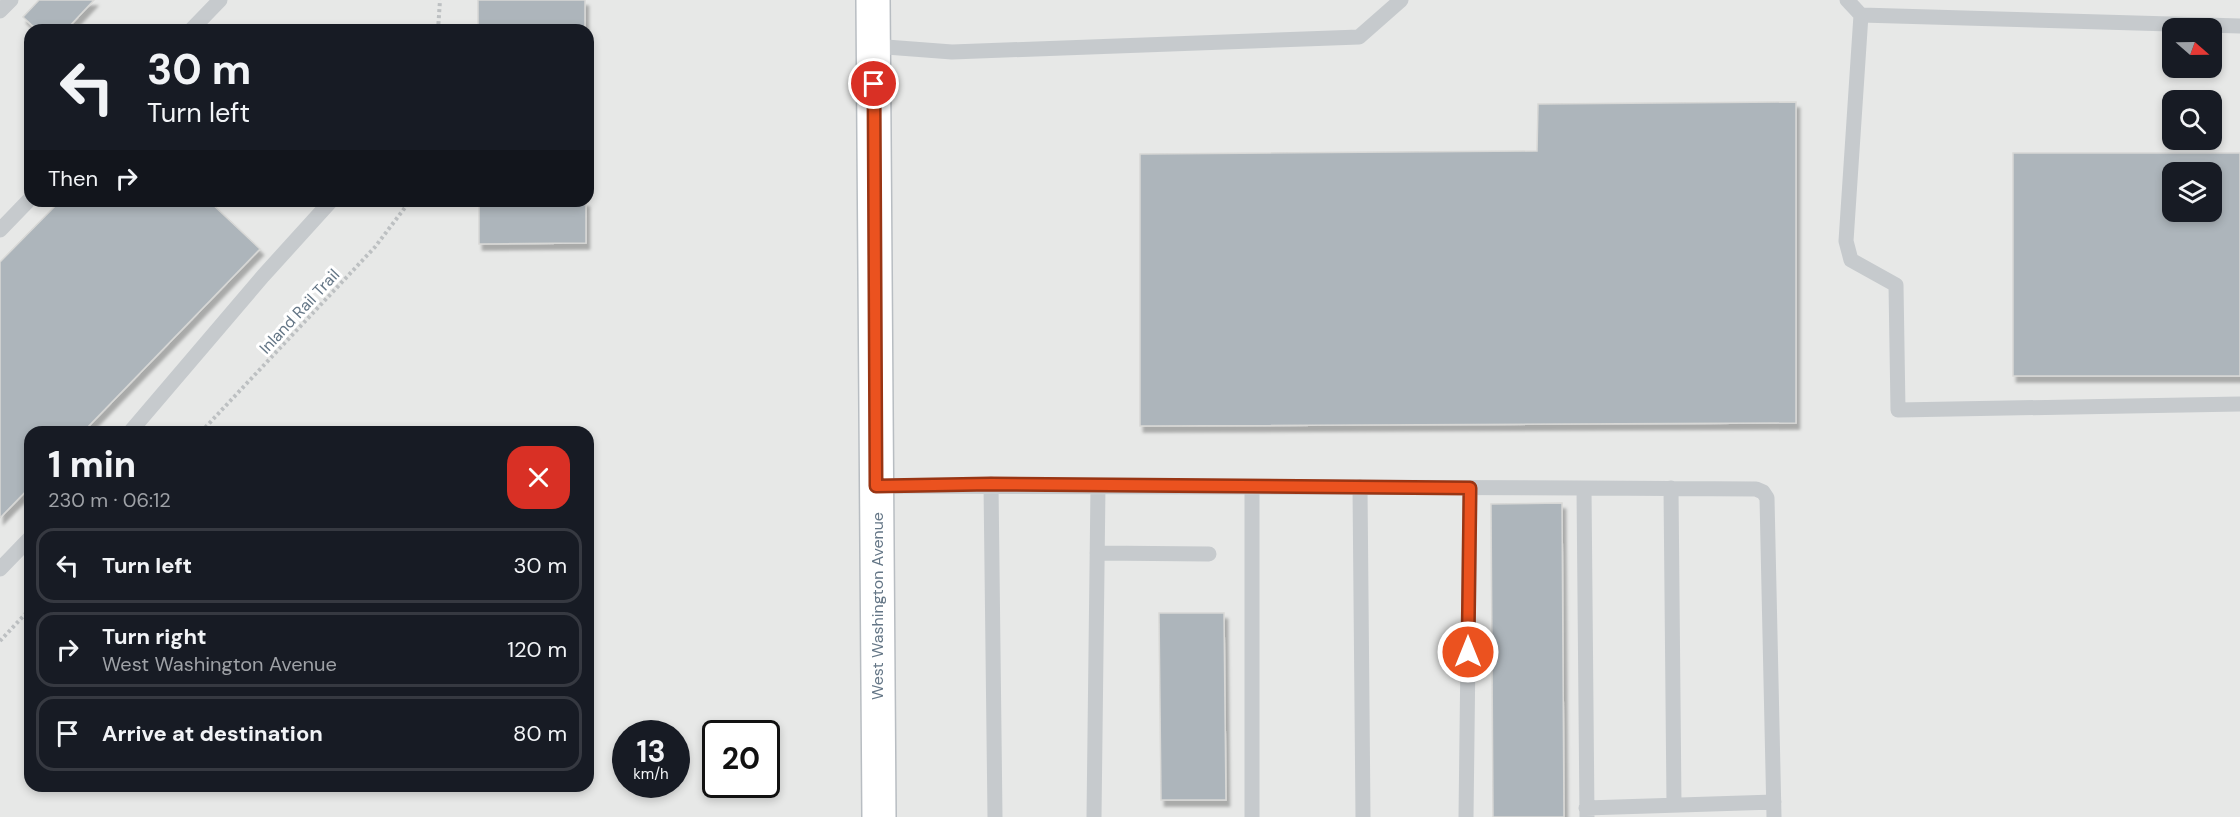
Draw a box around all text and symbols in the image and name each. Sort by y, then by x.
north arrow [2162,18,2222,78]
map controls [2162,18,2222,222]
text: 30 m [147,42,251,97]
icon: left [48,48,126,126]
pin [848,58,899,109]
icon: arrive [857,67,890,100]
button: search [2162,90,2222,150]
text: Turn left [147,95,250,130]
icon: right [110,162,143,195]
button: layers [2162,162,2222,222]
text: Then [48,164,98,193]
street label: Inland Rail Trail [255,265,344,358]
text: 1 min [48,441,136,488]
button: close [507,446,570,509]
text: 230 m · 06:12 [48,487,171,513]
street label: West Washington Avenue [867,512,888,700]
icon: left [51,549,84,582]
text: Turn left [102,551,192,580]
text: 30 m [513,551,567,580]
position arrow [1436,620,1500,684]
text: Turn right [102,622,207,651]
icon: right [51,633,84,666]
text: 120 m [507,635,567,664]
text: West Washington Avenue [102,651,337,677]
icon: arrive [51,717,84,750]
text: Arrive at destination [102,719,323,748]
text: 80 m [513,719,567,748]
speed limit sign: 20 [702,720,780,798]
text: 13 [636,732,666,771]
text: km/h [633,764,669,784]

